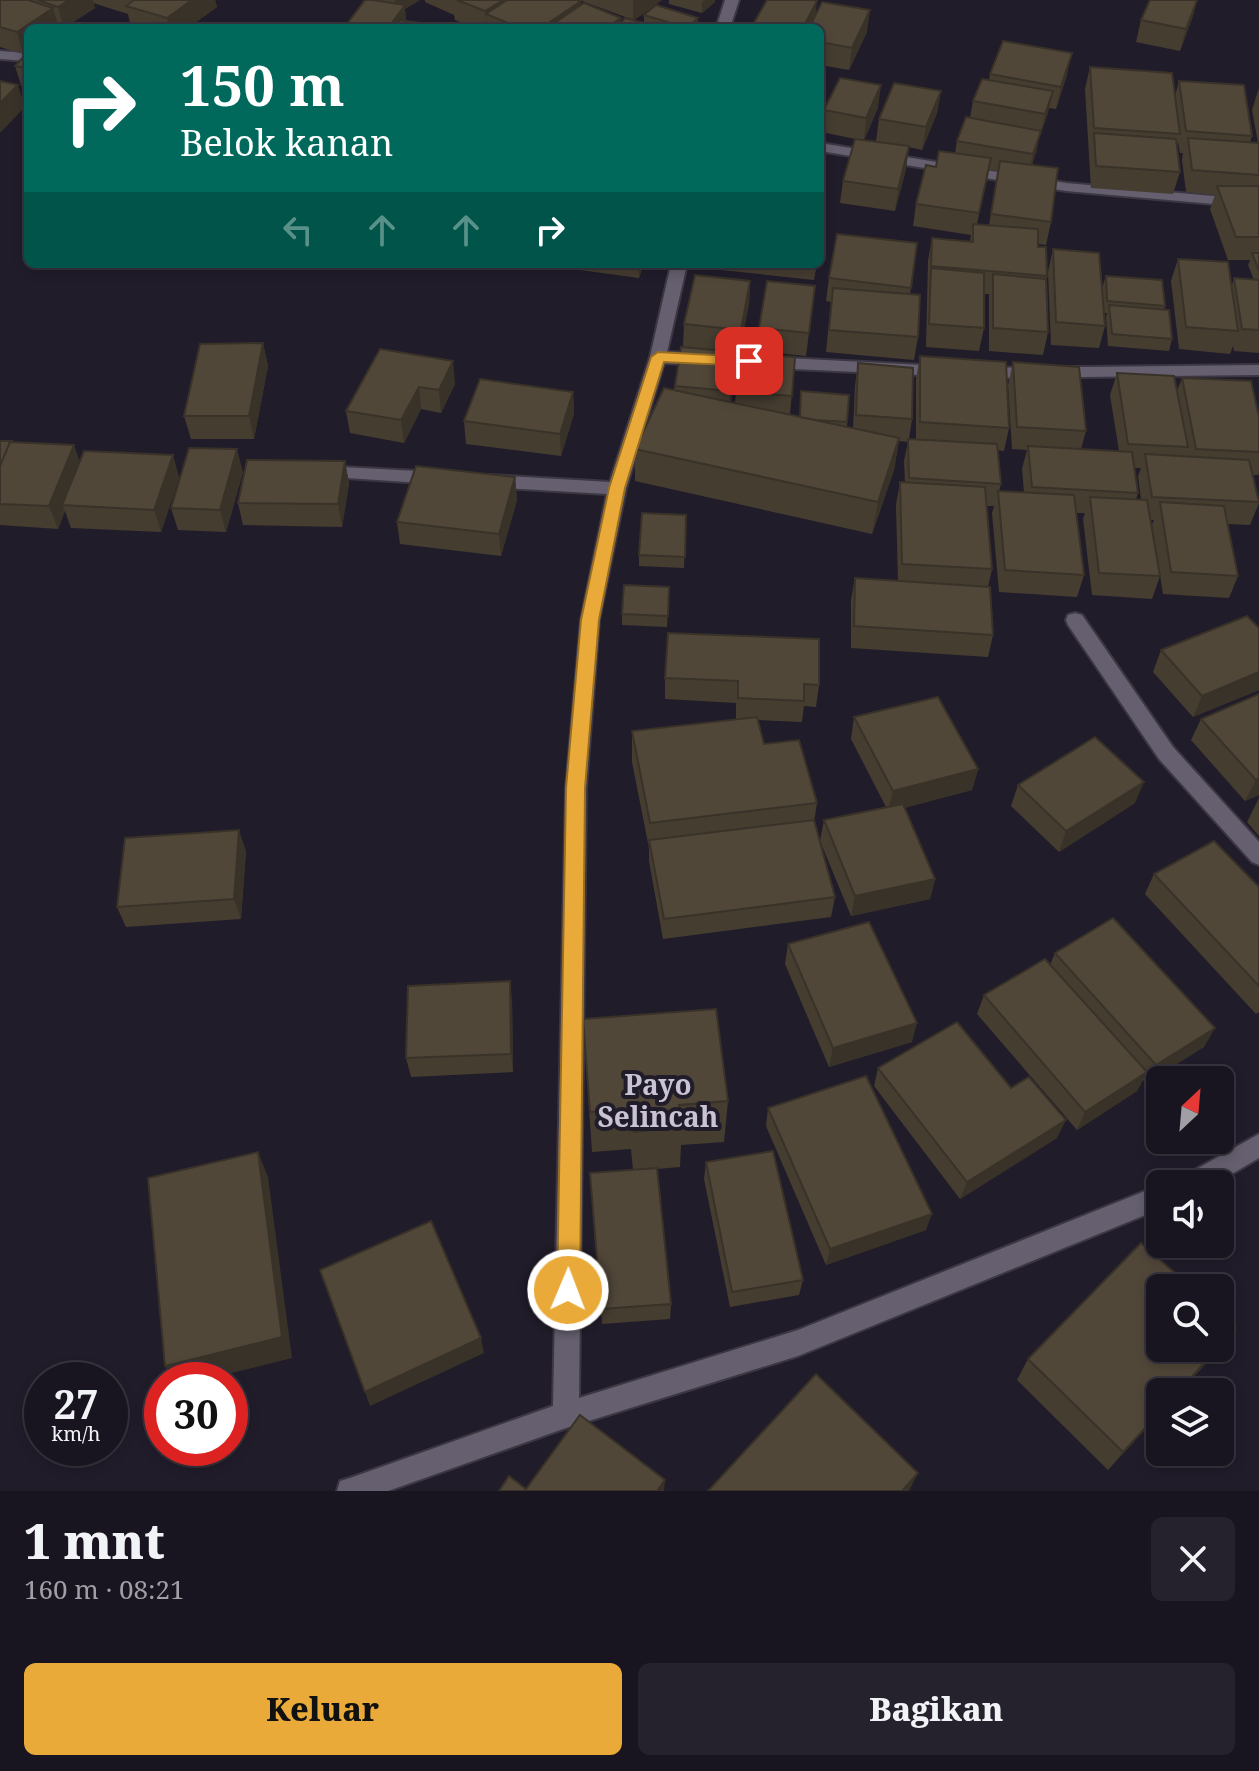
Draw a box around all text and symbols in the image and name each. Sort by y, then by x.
text: 150 m [180,46,345,122]
icon: right [48,56,152,160]
text: Belok kanan [180,118,393,167]
icon: left [276,208,320,252]
icon: ahead [360,208,404,252]
icon: ahead [444,208,488,252]
icon: right [528,208,572,252]
pin [715,327,783,395]
icon: arrive [727,339,771,383]
district label: Payo Selincah [598,1065,718,1135]
north arrow [1146,1066,1234,1154]
map controls [1146,1066,1234,1466]
button: sound [1146,1170,1234,1258]
position arrow [526,1248,610,1332]
button: search [1146,1274,1234,1362]
speed limit sign: 30 [144,1362,248,1466]
text: 27 [53,1376,99,1431]
button: layers [1146,1378,1234,1466]
text: km/h [51,1420,101,1447]
text: 1 mnt [24,1508,165,1573]
button: close [1151,1517,1235,1601]
text: 160 m · 08:21 [24,1571,185,1607]
button: Keluar [24,1663,622,1755]
button: Bagikan [638,1663,1235,1755]

